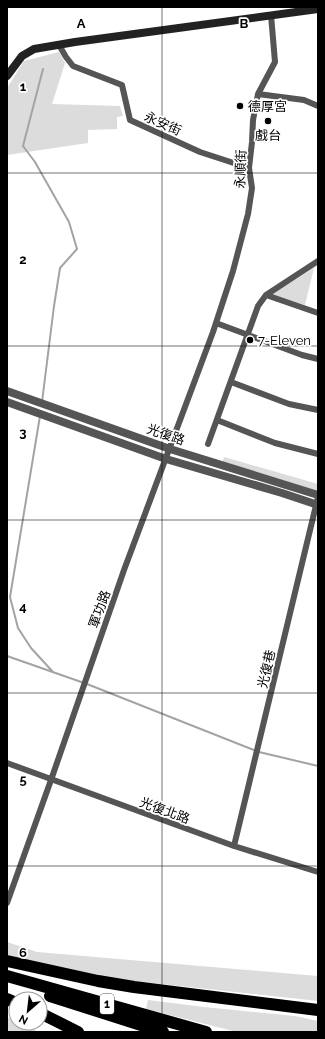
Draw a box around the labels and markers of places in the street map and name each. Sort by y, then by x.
place label: 德厚宮 [248,99,287,114]
marker: 德厚宮 [235,101,245,111]
marker: 戲台 [263,116,273,126]
place label: 戲台 [255,128,281,143]
place label: 7-Eleven [258,333,311,348]
marker: 7-Eleven [245,335,255,345]

